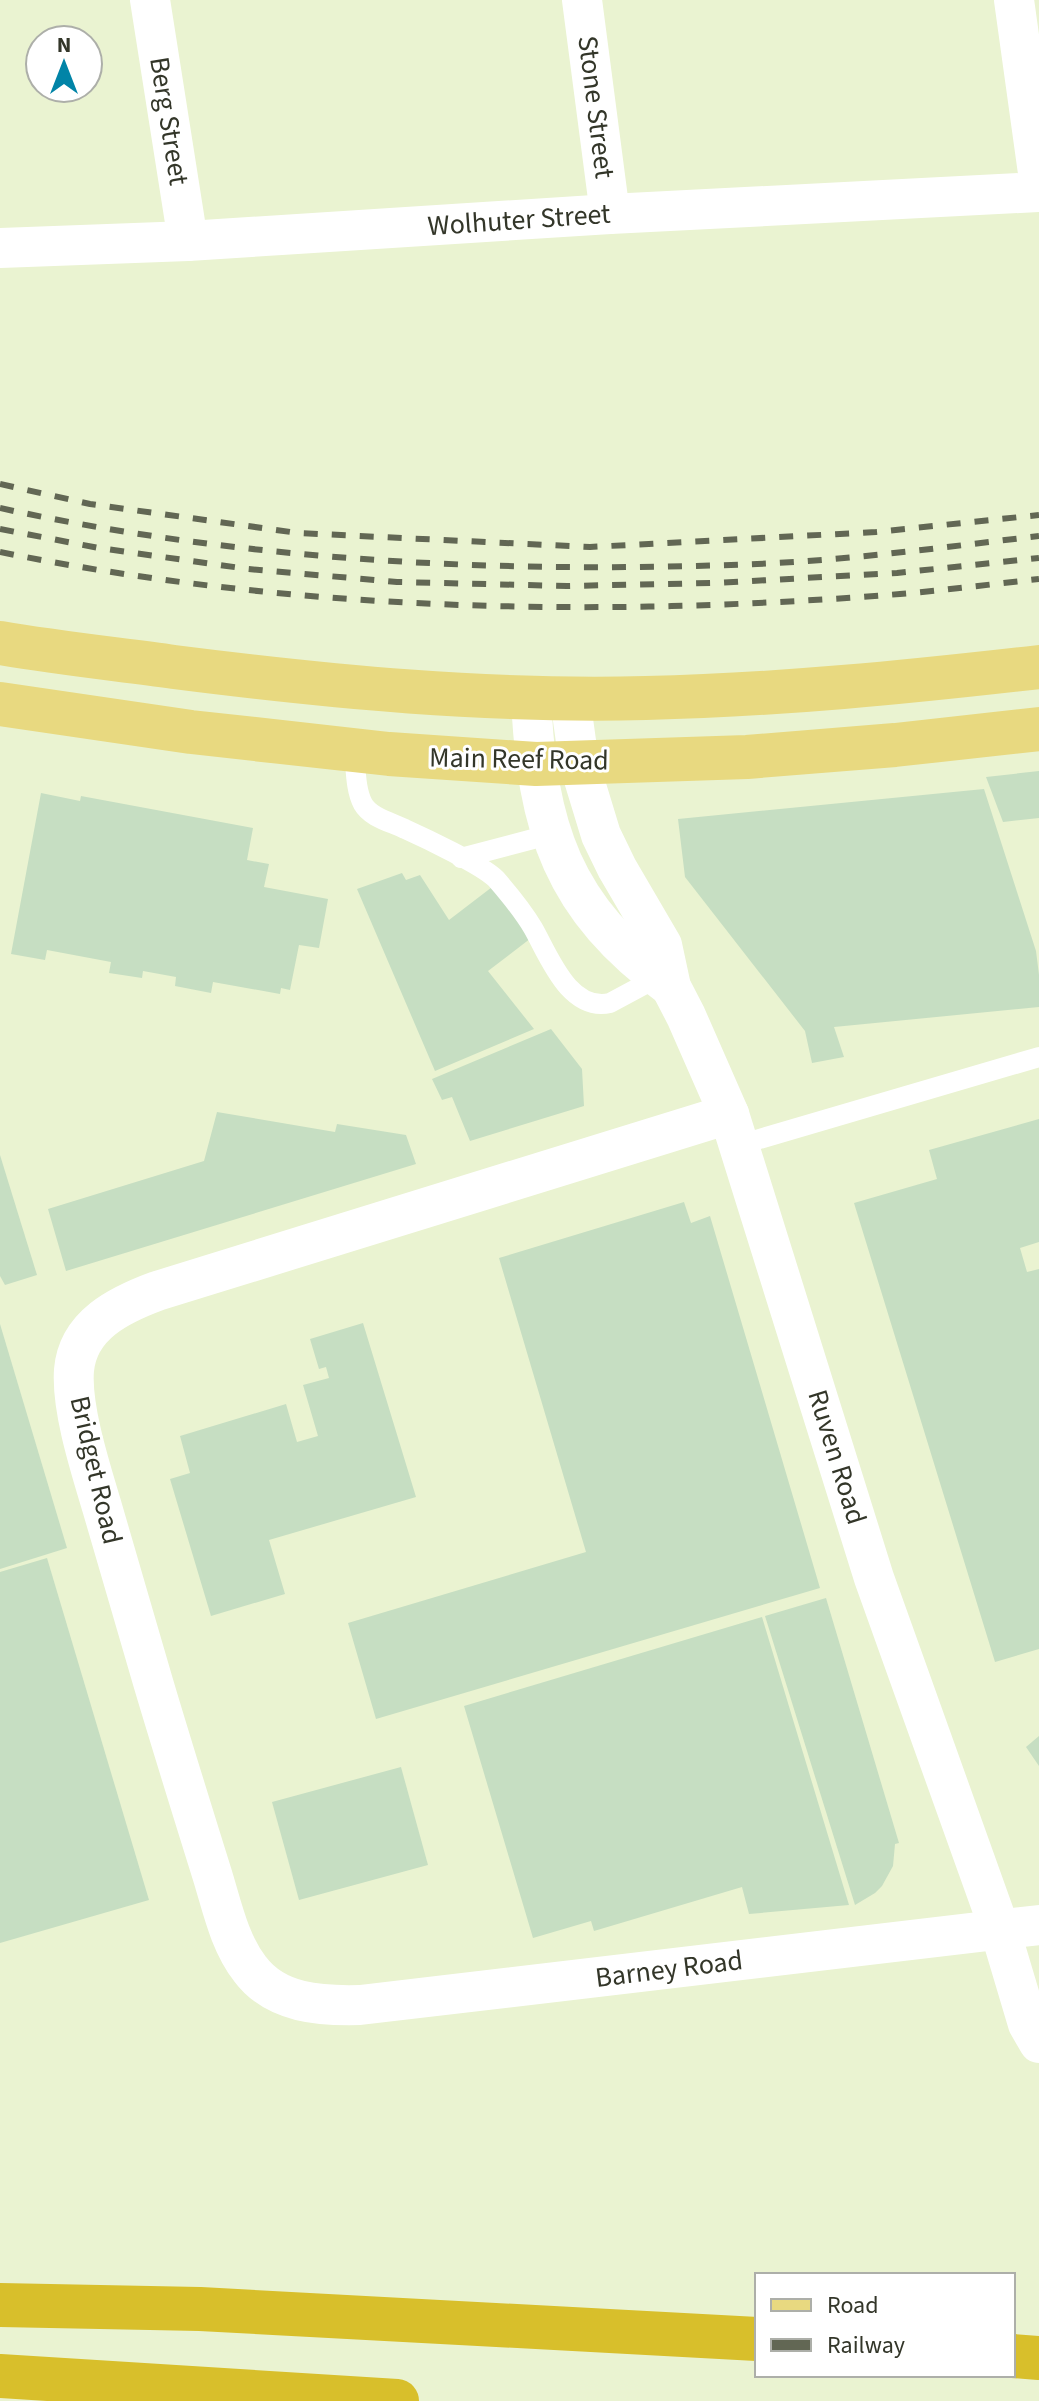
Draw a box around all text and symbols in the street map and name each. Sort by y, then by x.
north arrow [24,24,104,104]
text: N [57,29,71,61]
street label: Stone Street [567,33,625,181]
street label: Berg Street [139,54,199,189]
street label: Wolhuter Street [426,194,612,246]
street label: Main Reef Road [429,737,609,781]
street label: Ruven Road [798,1385,876,1529]
street label: Bridget Road [60,1392,132,1548]
street label: Barney Road [593,1940,745,1998]
legend [755,2273,1015,2377]
text: Road [827,2288,879,2323]
text: Railway [827,2328,905,2363]

